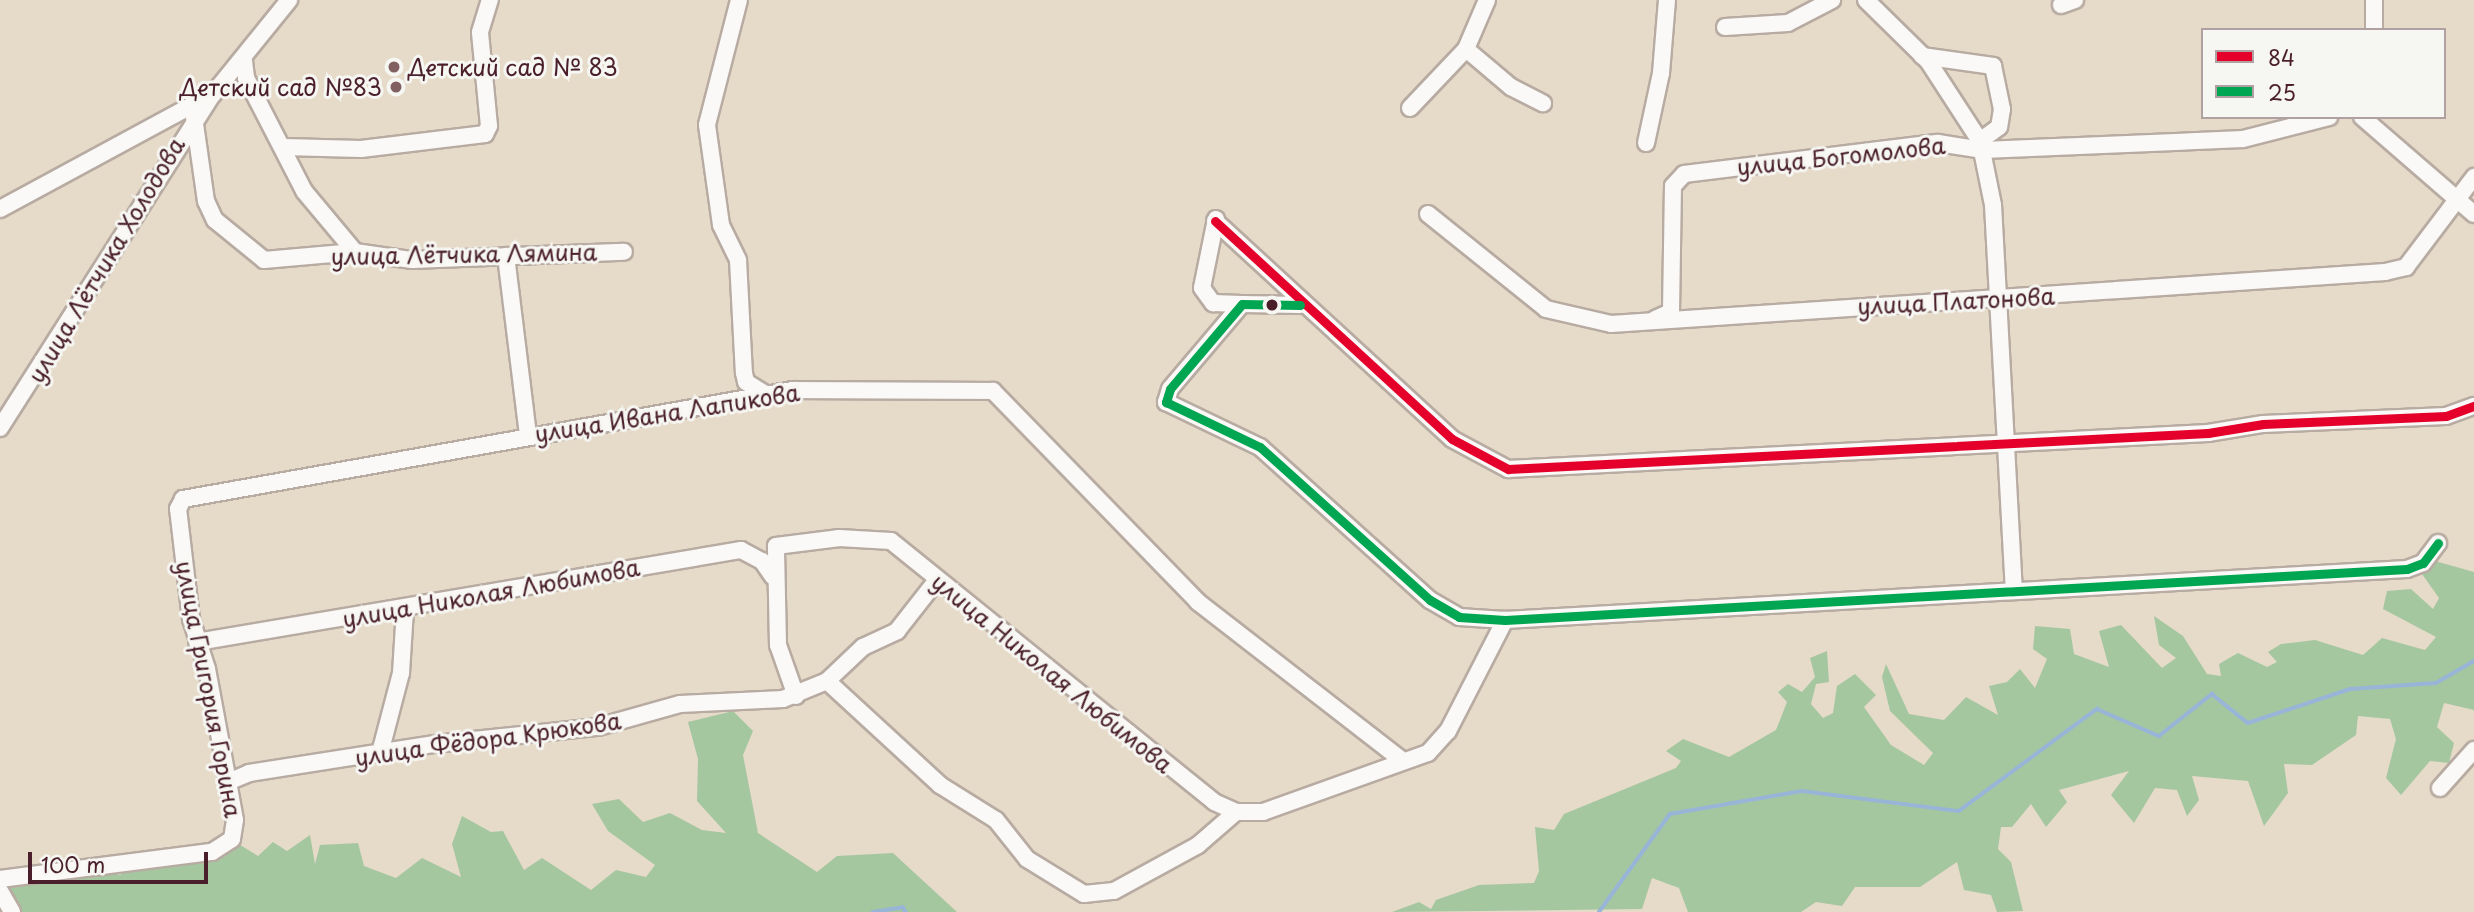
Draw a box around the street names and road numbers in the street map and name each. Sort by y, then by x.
street label: улица Лётчика Холодова [21,131,191,389]
street label: улица Богомолова [1735,131,1947,181]
street label: улица Лётчика Лямина [329,238,599,270]
street label: улица Платонова [1856,282,2056,320]
street label: улица Ивана Лапикова [531,378,803,448]
street label: улица Николая Любимова [340,553,642,633]
street label: улица Григория Горина [170,558,248,820]
street label: улица Николая Любимова [926,568,1178,778]
street label: улица Фёдора Крюкова [353,707,623,771]

